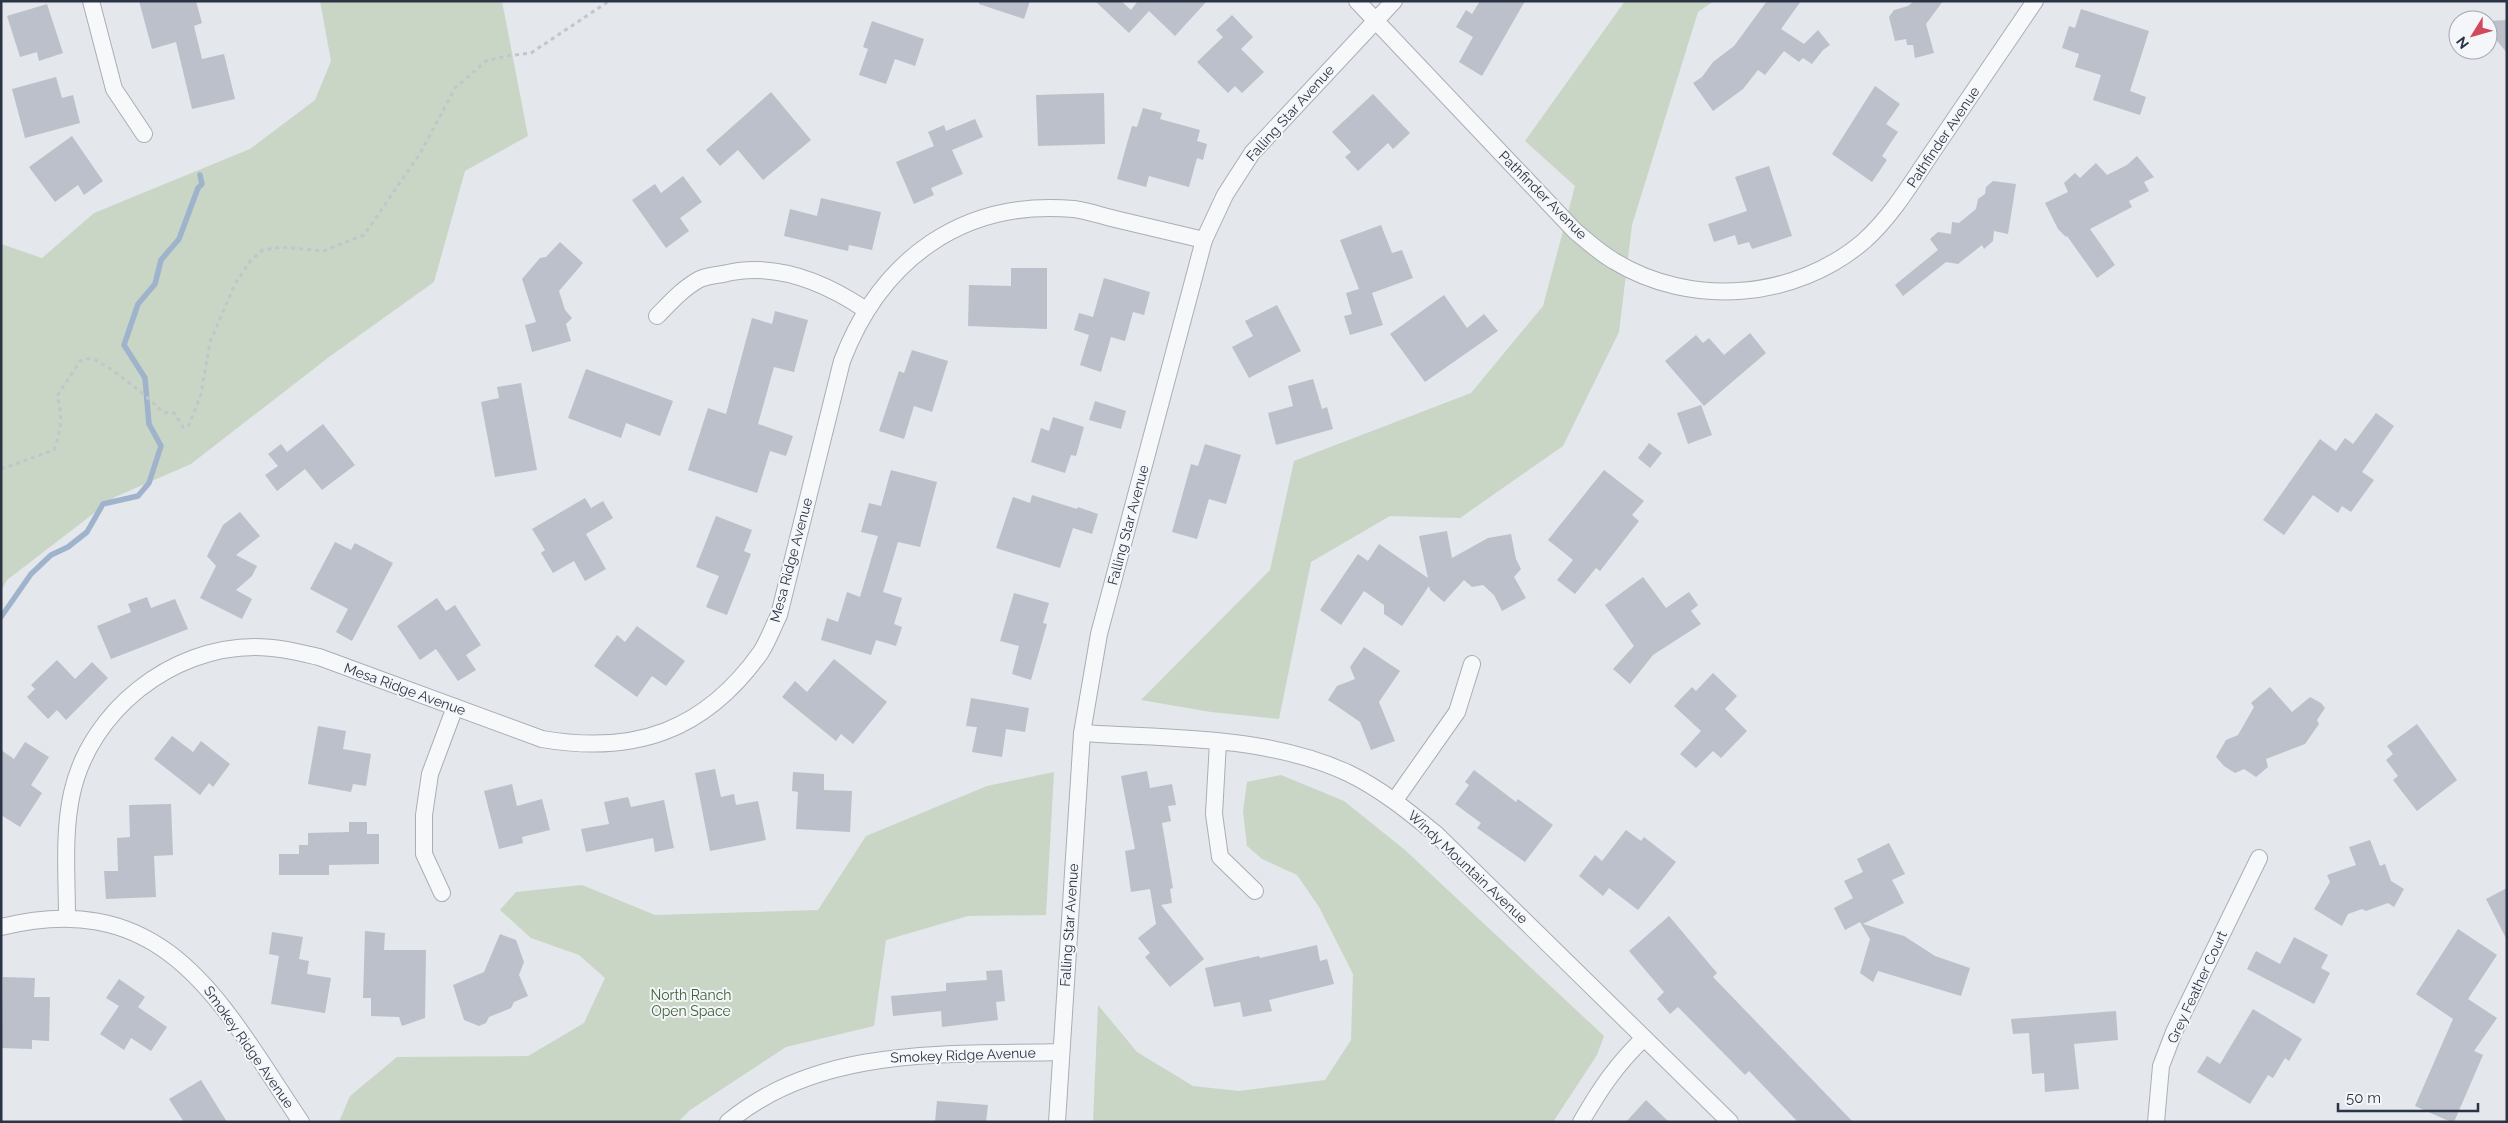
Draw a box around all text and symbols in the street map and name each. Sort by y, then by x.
north arrow [2448,10,2498,60]
text: N [2453,34,2472,52]
street label: Falling Star Avenue [1243,62,1337,164]
street label: Pathfinder Avenue [1903,84,1983,190]
street label: Pathfinder Avenue [1496,148,1590,242]
street label: Falling Star Avenue [1104,463,1152,587]
street label: Mesa Ridge Avenue [767,496,815,624]
street label: Mesa Ridge Avenue [342,660,468,718]
street label: Windy Mountain Avenue [1405,807,1531,927]
street label: Falling Star Avenue [1057,863,1081,987]
street label: Grey Feather Court [2164,928,2230,1046]
street label: Smokey Ridge Avenue [201,983,297,1111]
park label: North Ranch Open Space [650,987,732,1019]
street label: Smokey Ridge Avenue [890,1044,1036,1066]
scale bar [2338,1080,2478,1112]
text: 50 m [2346,1089,2381,1107]

